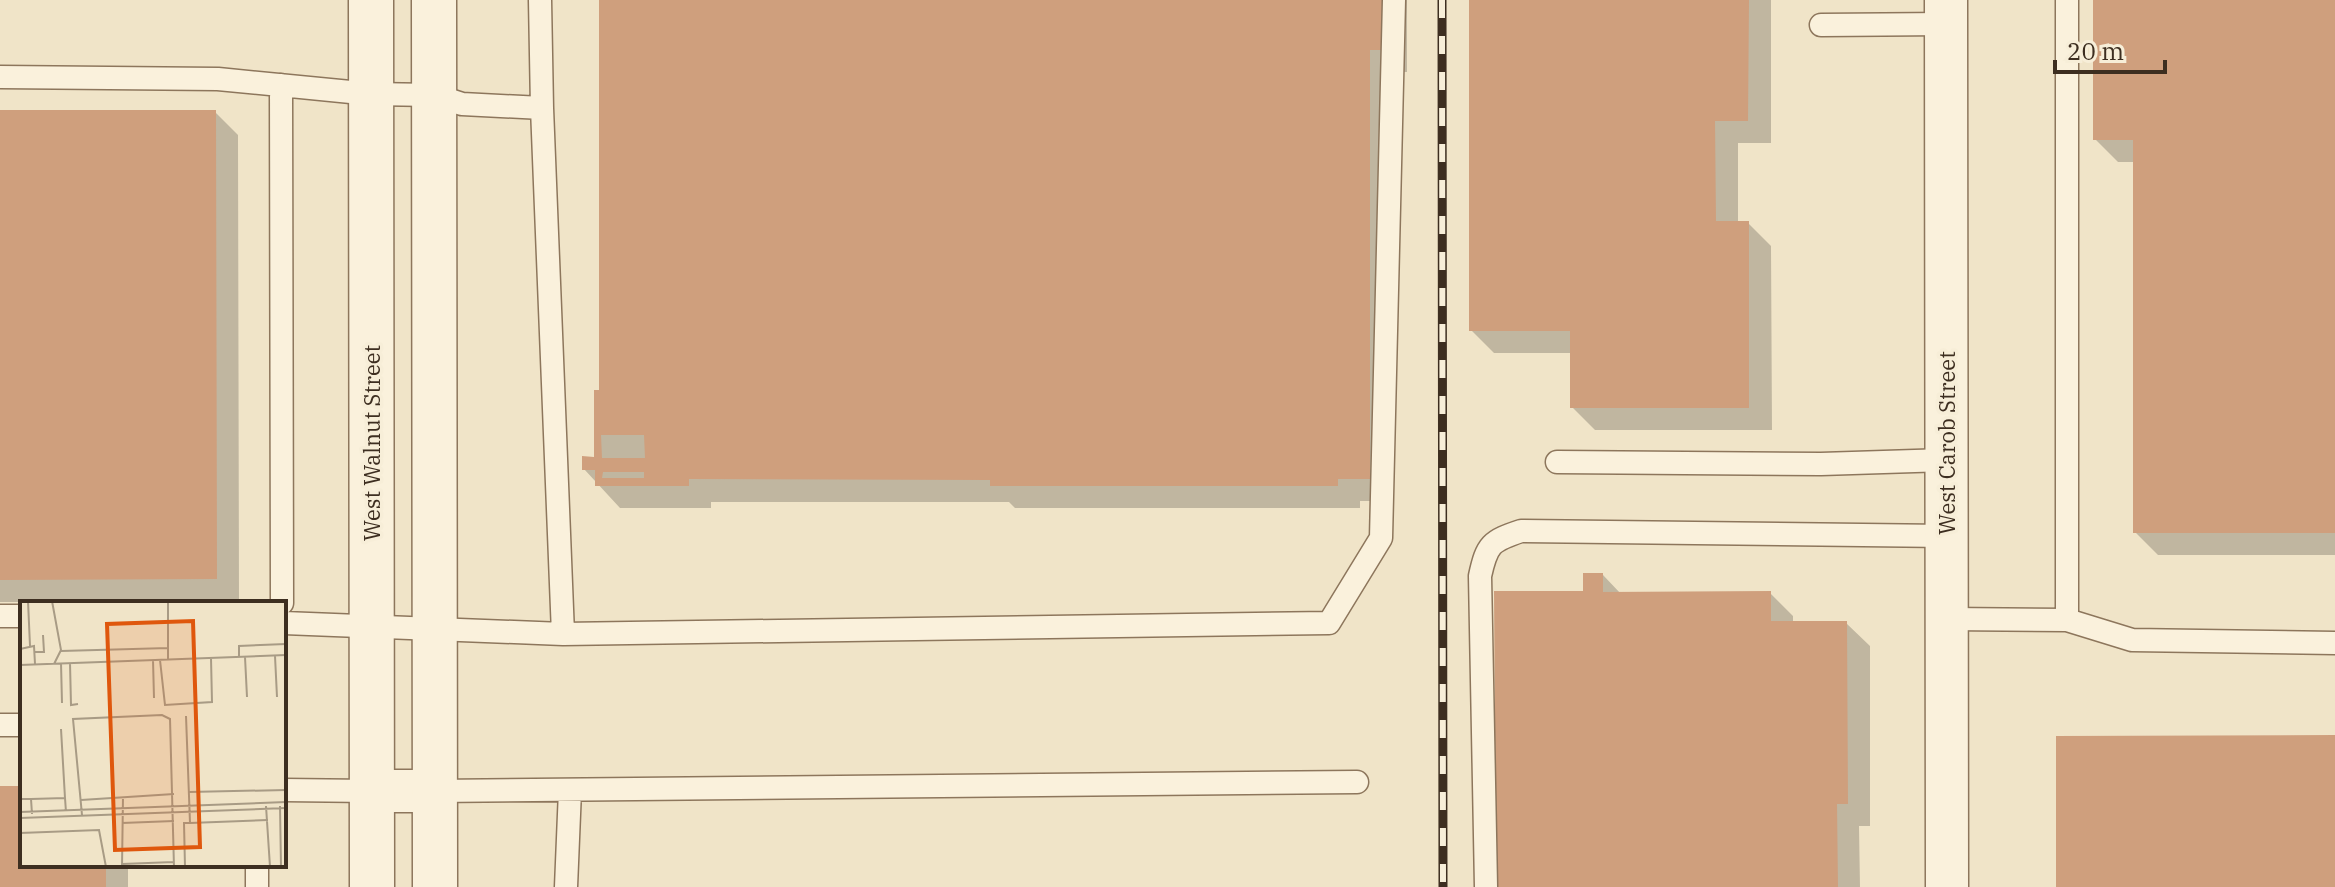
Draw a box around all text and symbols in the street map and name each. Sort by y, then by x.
scale bar [2055,24,2165,74]
text: 20 m [2067,35,2124,67]
street label: West Walnut Street [357,345,386,541]
street label: West Carob Street [1932,351,1961,535]
inset map [20,601,286,867]

